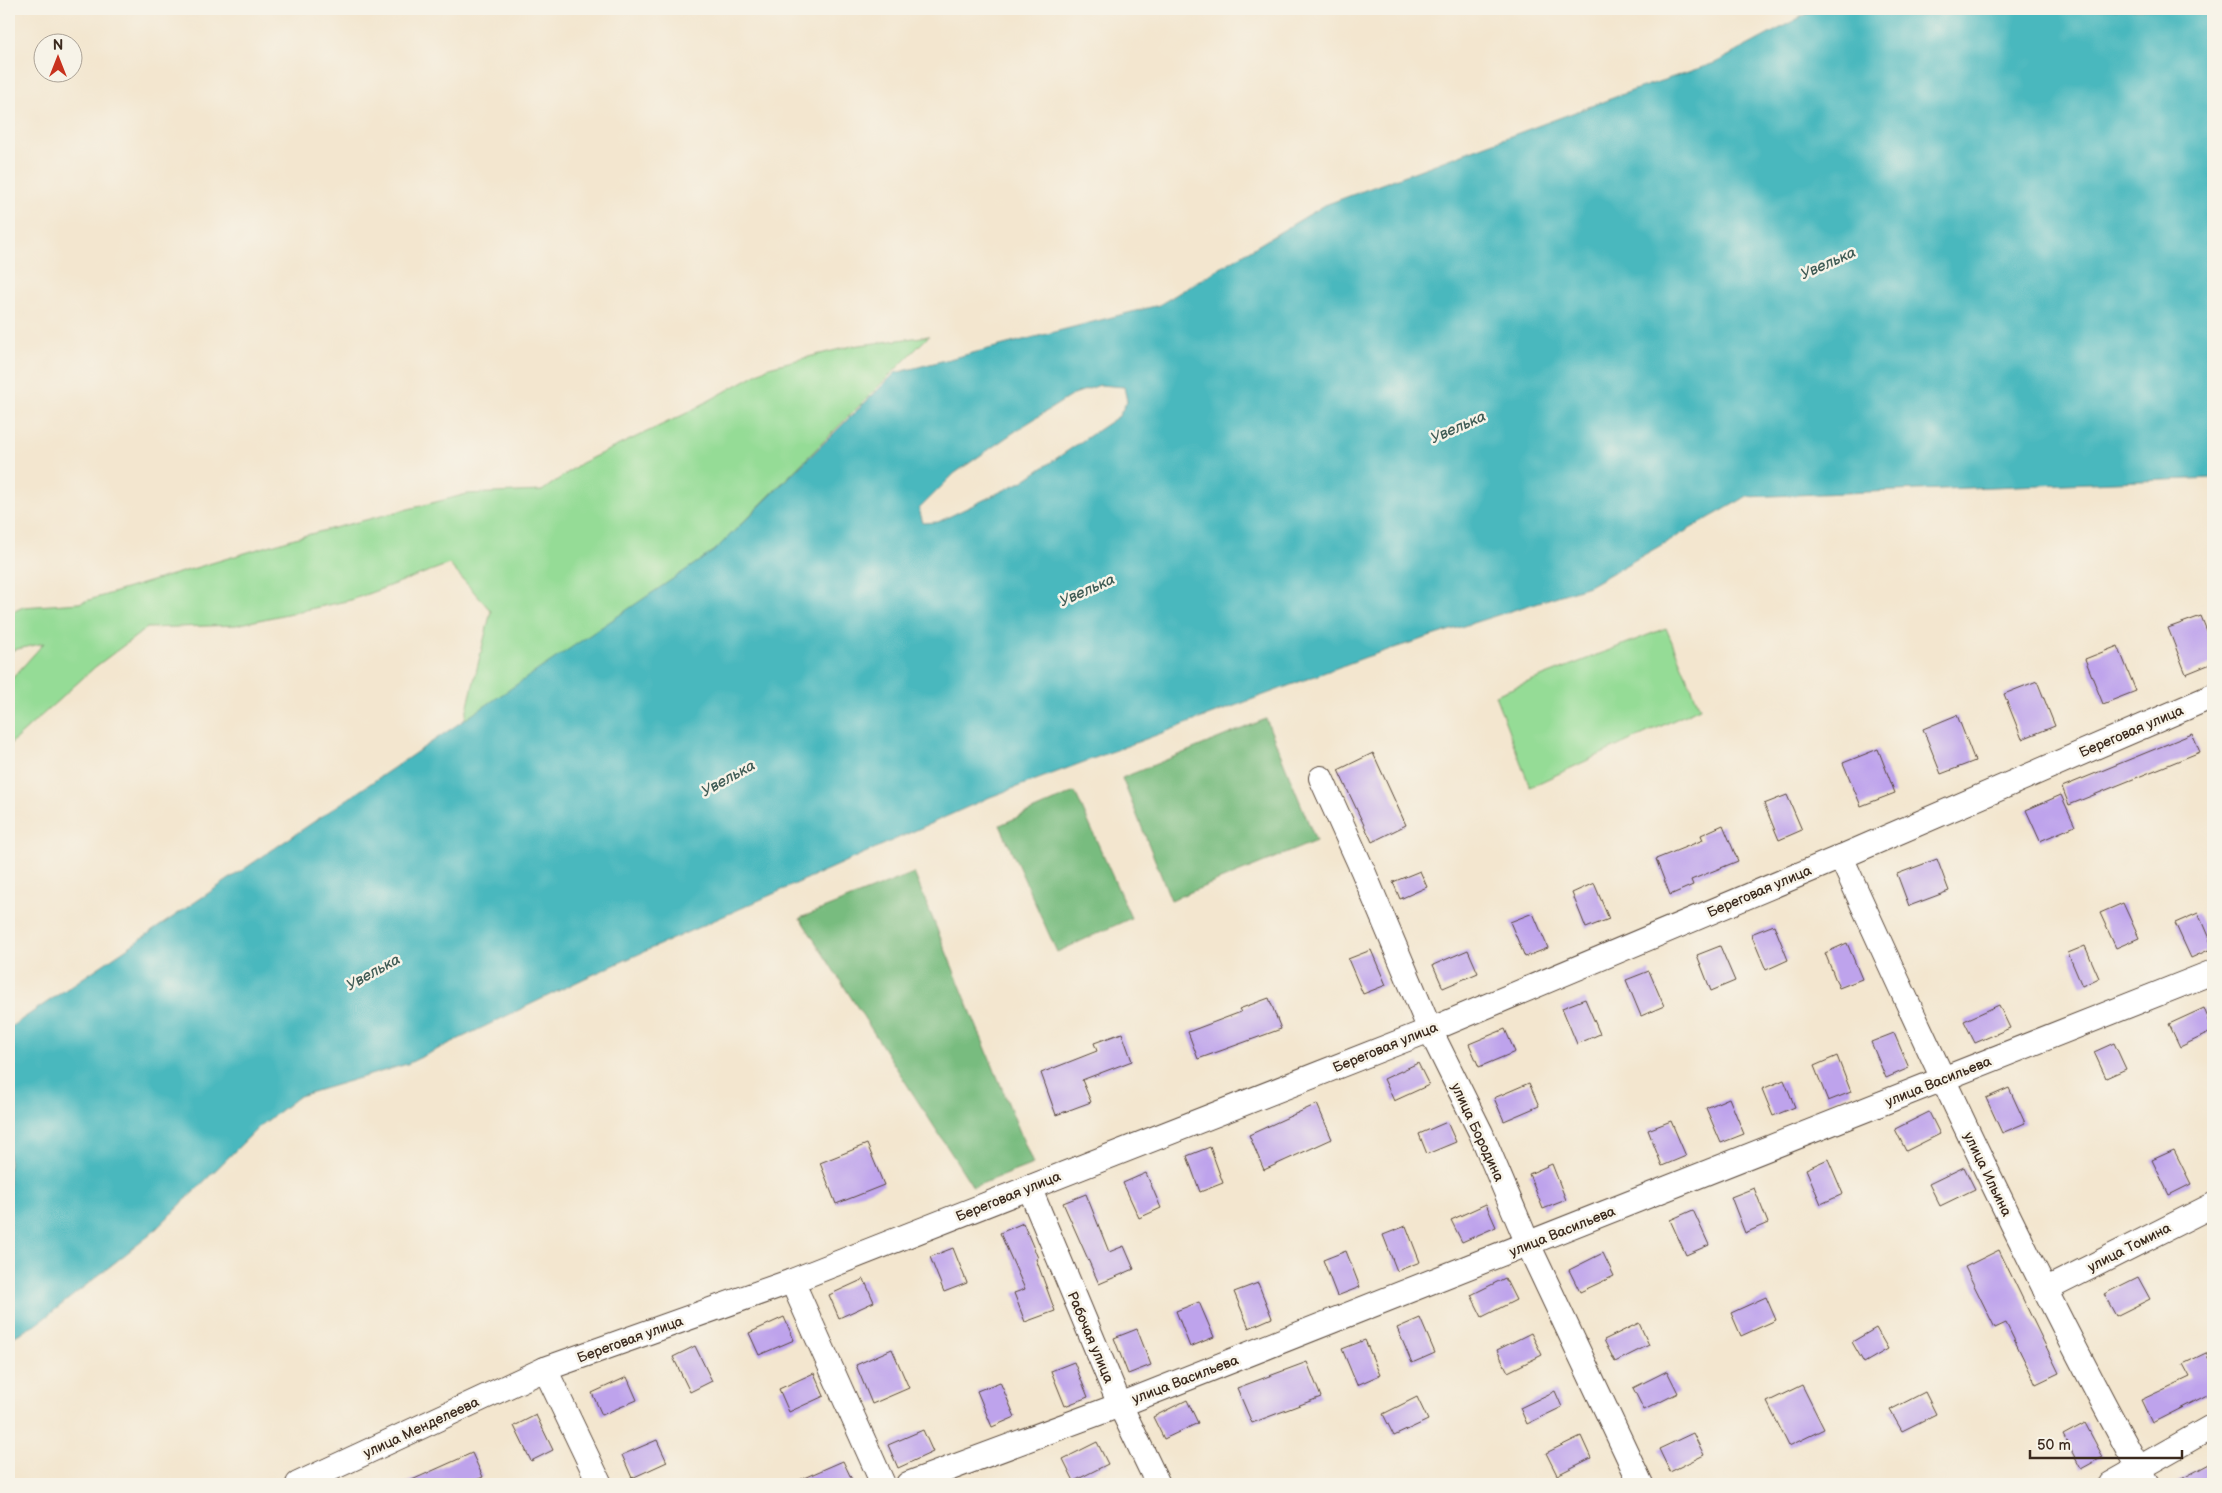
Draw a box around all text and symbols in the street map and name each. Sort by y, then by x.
north arrow [32,32,82,82]
text: N [53,37,63,54]
water label: Увелька [1797,243,1859,284]
water label: Увелька [1427,407,1489,448]
water label: Увелька [1056,570,1118,611]
street label: Береговая улица [2077,702,2187,761]
water label: Увелька [698,756,759,801]
street label: Береговая улица [1705,862,1815,921]
water label: Увелька [343,950,404,995]
street label: Береговая улица [1330,1018,1441,1076]
street label: улица Васильева [1883,1052,1994,1110]
street label: улица Бородина [1447,1080,1508,1185]
street label: улица Ильина [1960,1129,2016,1220]
street label: Береговая улица [953,1167,1064,1225]
street label: улица Васильева [1507,1202,1618,1260]
street label: улица Томина [2085,1219,2174,1276]
street label: Рабочая улица [1064,1289,1118,1386]
street label: Береговая улица [575,1312,686,1367]
street label: улица Васильева [1130,1351,1241,1408]
street label: улица Менделеева [361,1393,482,1462]
scale bar [2030,1428,2182,1460]
text: 50 m [2037,1436,2071,1455]

